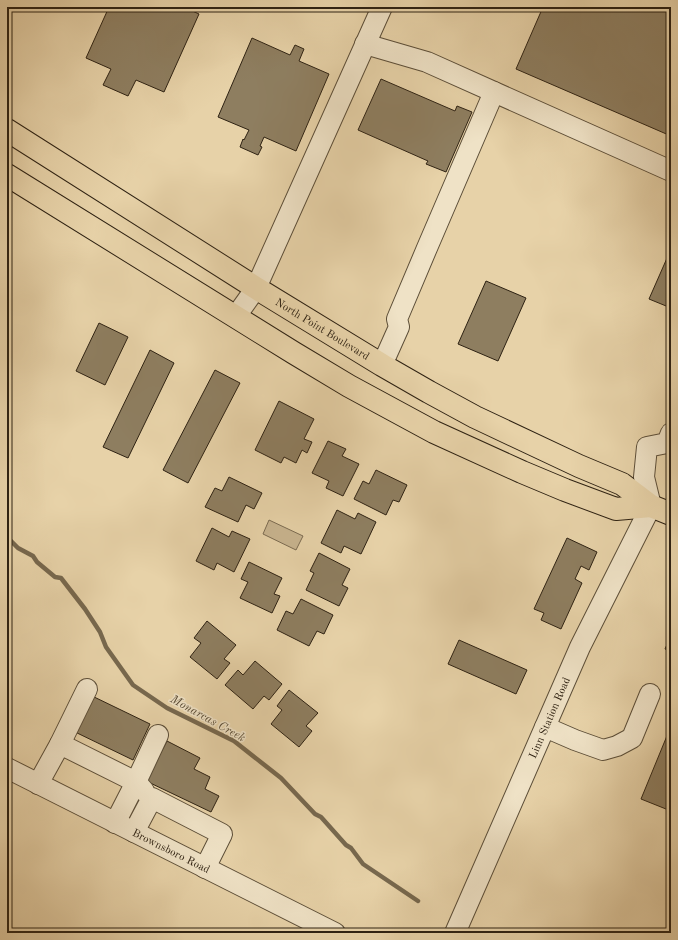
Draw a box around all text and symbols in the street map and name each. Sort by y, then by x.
street label: North Point Boulevard [273,297,371,363]
street label: Linn Station Road [528,676,573,761]
water label: Monarcas Creek [167,693,247,744]
street label: Brownsboro Road [130,828,212,876]

